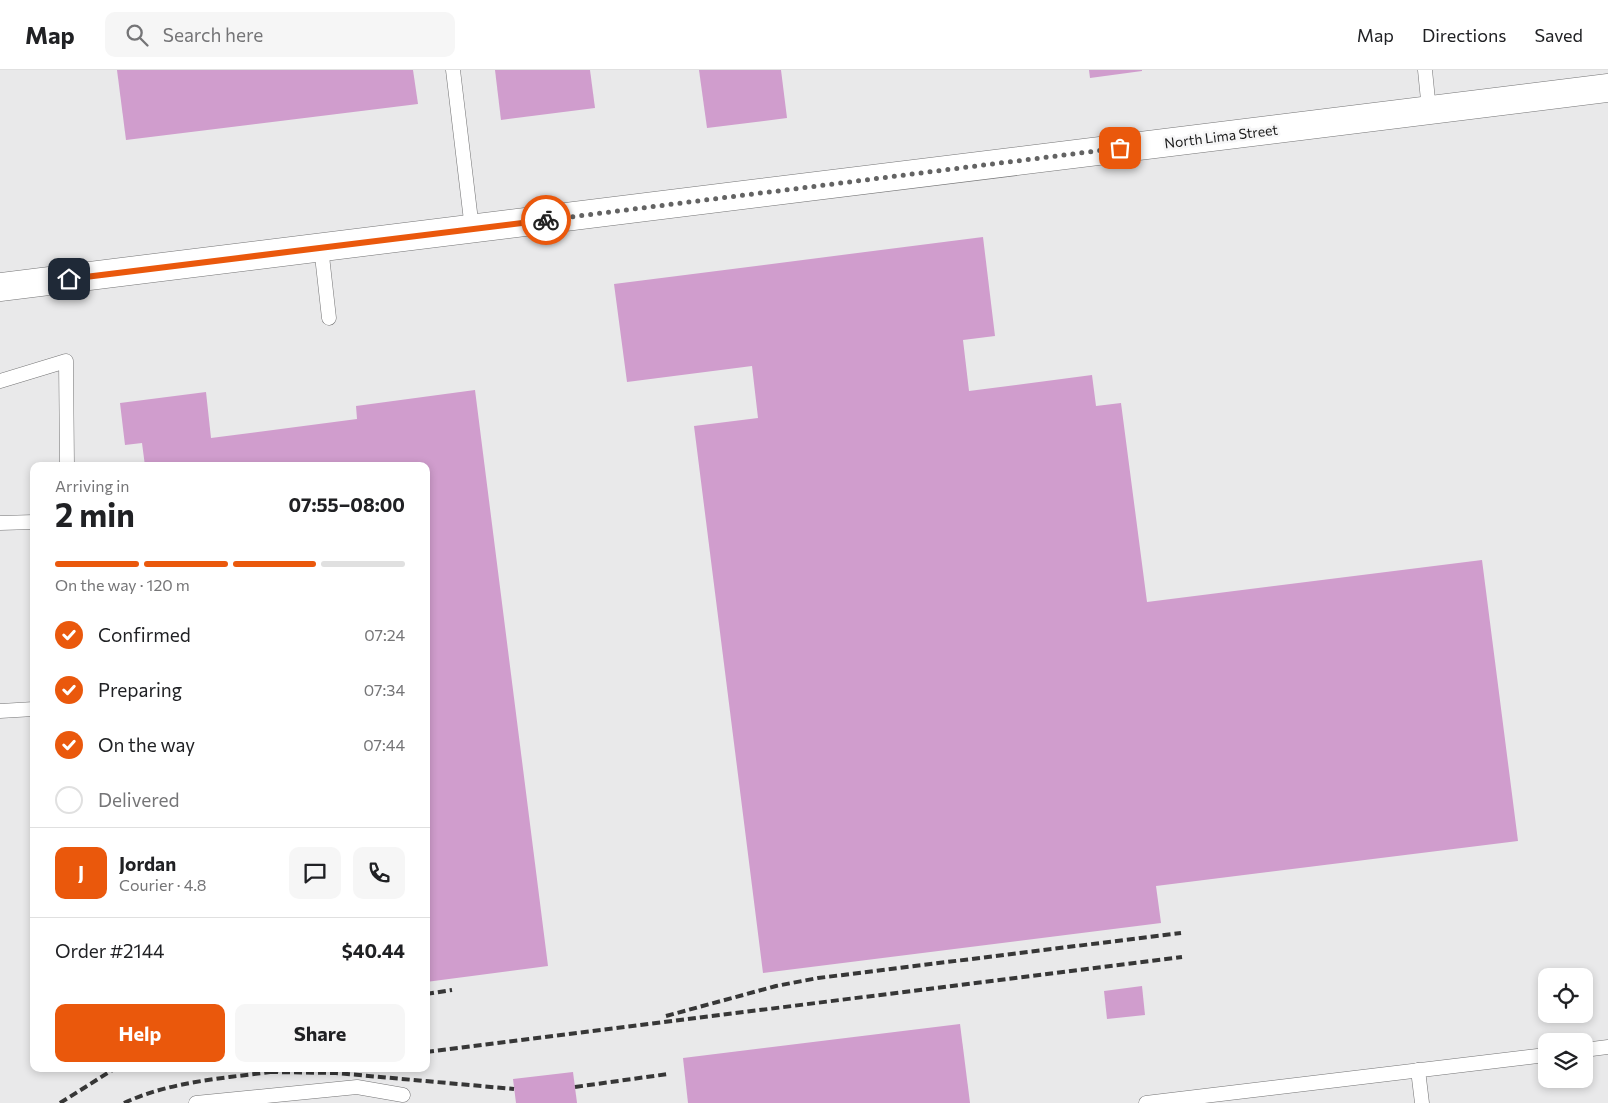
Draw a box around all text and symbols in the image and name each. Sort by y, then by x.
search box [105,12,455,57]
text: Map [25,20,75,49]
icon: search [123,21,151,49]
text: Search here [163,23,263,46]
text: Map [1357,24,1394,46]
text: Directions [1422,24,1506,46]
text: Saved [1534,24,1583,46]
street label: North Lima Street [1163,121,1279,151]
pin [1099,127,1141,169]
icon: bag [1106,134,1134,162]
courier [521,195,571,245]
icon: bike [532,206,560,234]
pin [48,258,90,300]
icon: home [55,265,83,293]
text: Arriving in [55,476,129,495]
text: 07:55–08:00 [289,493,405,516]
text: 2 min [55,494,135,534]
text: On the way · 120 m [55,575,190,594]
icon: check [55,621,83,649]
text: Confirmed [98,623,191,646]
text: 07:24 [364,625,405,644]
icon: check [55,676,83,704]
text: Preparing [98,678,182,701]
text: 07:34 [364,680,405,699]
icon: check [55,731,83,759]
text: On the way [98,733,195,756]
text: 07:44 [363,735,405,754]
text: Delivered [98,788,179,811]
button: chat [289,847,341,899]
button: phone [353,847,405,899]
text: Jordan [119,852,176,875]
text: J [78,861,84,884]
text: Courier · 4.8 [119,875,206,894]
text: Order #2144 [55,939,164,962]
text: $40.44 [342,939,405,962]
map controls [1538,968,1593,1088]
button: locate [1538,968,1593,1023]
button: Help [55,1004,225,1062]
button: Share [235,1004,405,1062]
button: layers [1538,1033,1593,1088]

